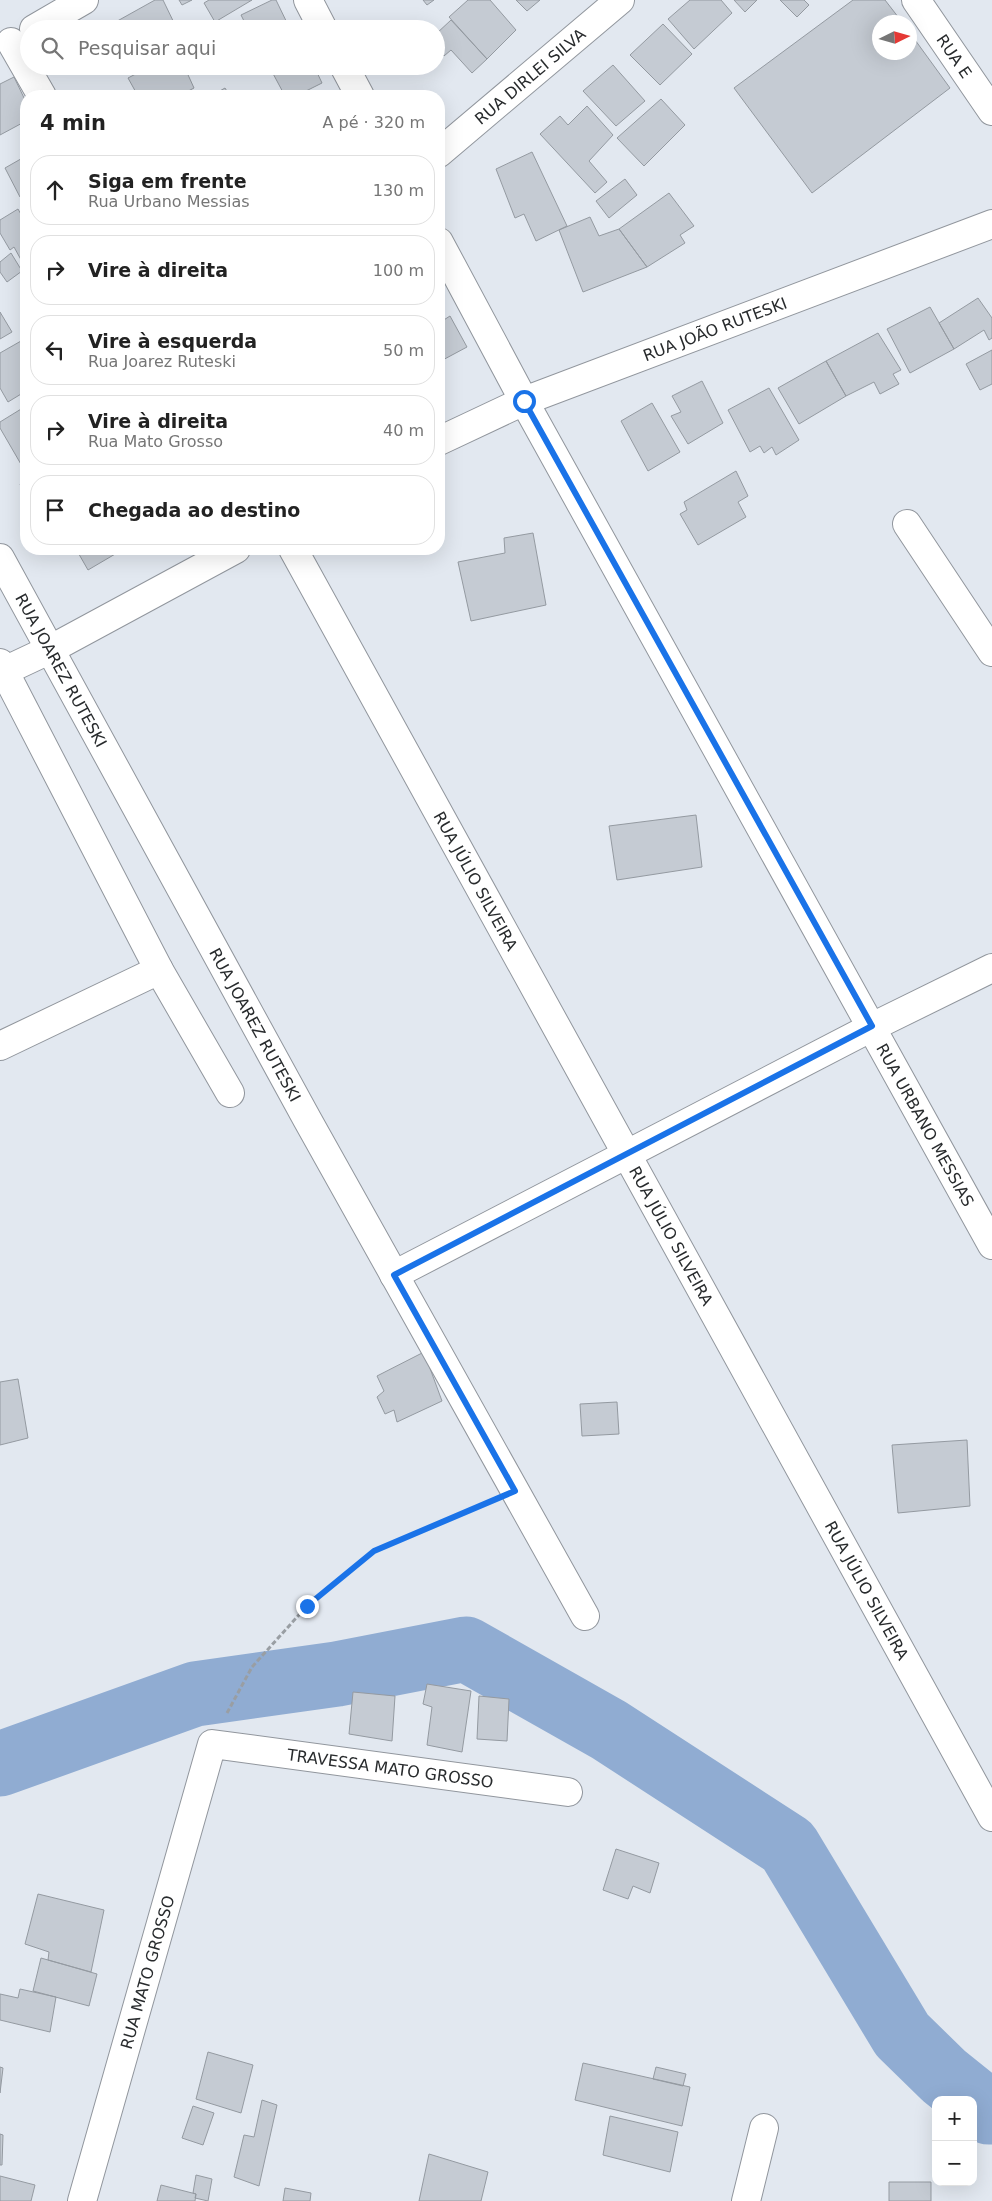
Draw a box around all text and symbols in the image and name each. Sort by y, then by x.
north arrow [872,15,917,60]
search box [20,20,445,75]
street label: RUA DIRLEI SILVA [471,24,589,128]
street label: RUA E [933,31,976,82]
icon: search [38,34,66,62]
text: Pesquisar aqui [78,37,216,59]
text: 4 min [40,111,106,135]
text: A pé · 320 m [323,113,425,132]
text: Siga em frente [88,170,247,192]
icon: ahead [41,176,69,204]
text: 130 m [373,181,424,200]
text: Rua Urbano Messias [88,192,250,211]
icon: right [41,256,69,284]
text: Vire à direita [88,259,228,281]
text: 100 m [373,261,424,280]
street label: RUA JOÃO RUTESKI [640,293,789,365]
text: Vire à esquerda [88,330,257,352]
icon: left [41,336,69,364]
text: 50 m [383,341,424,360]
text: Rua Joarez Ruteski [88,352,236,371]
route start [513,390,536,413]
text: Vire à direita [88,410,228,432]
icon: right [41,416,69,444]
text: 40 m [383,421,424,440]
text: Rua Mato Grosso [88,432,223,451]
icon: arrive [41,496,69,524]
text: Chegada ao destino [88,499,300,521]
street label: RUA JOAREZ RUTESKI [12,590,111,750]
street label: RUA JÚLIO SILVEIRA [430,808,522,954]
street label: RUA JOAREZ RUTESKI [206,945,305,1105]
street label: RUA URBANO MESSIAS [873,1040,978,1210]
street label: RUA JÚLIO SILVEIRA [626,1163,717,1308]
street label: RUA JÚLIO SILVEIRA [821,1517,913,1663]
route end [296,1595,319,1618]
street label: TRAVESSA MATO GROSSO [285,1745,495,1791]
street label: RUA MATO GROSSO [116,1893,178,2051]
map controls [932,2096,977,2186]
button: + [932,2096,977,2141]
button: − [932,2141,977,2186]

